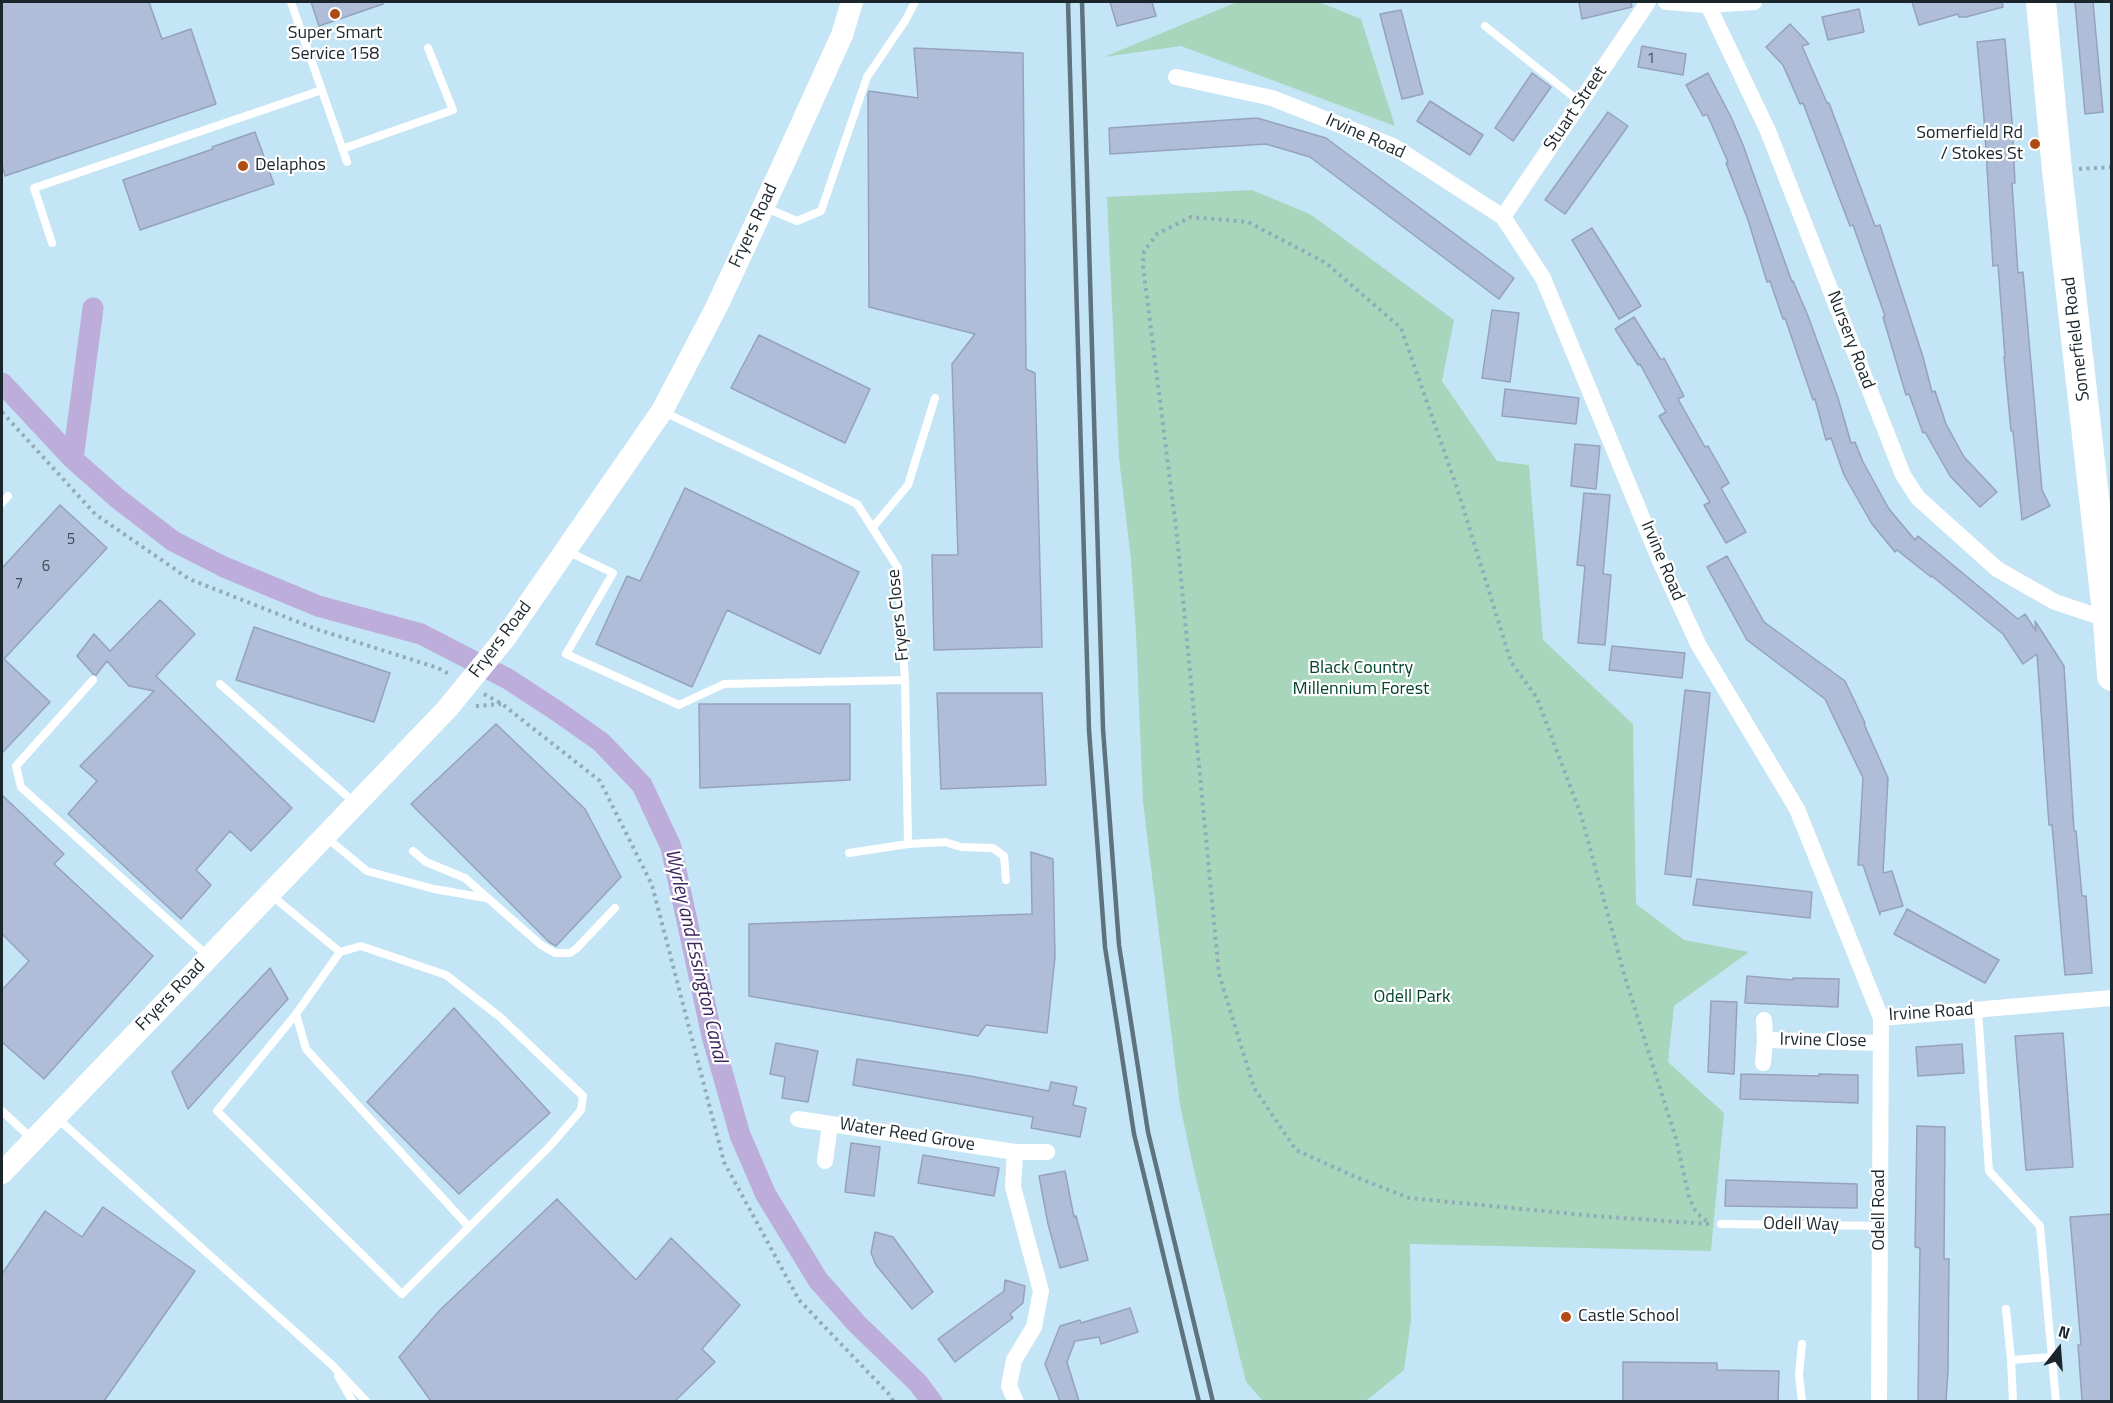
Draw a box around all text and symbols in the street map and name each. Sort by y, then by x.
marker: Super Smart Service 158 [328,7,342,21]
place label: Super Smart Service 158 [288,23,382,66]
house number: 1 [1647,50,1655,68]
street label: Stuart Street [1540,63,1612,155]
street label: Irvine Road [1322,110,1408,164]
place label: Somerfield Rd / Stokes St [1916,123,2023,166]
marker: Somerfield Rd / Stokes St [2028,137,2042,151]
place label: Delaphos [255,155,326,177]
marker: Delaphos [236,159,250,173]
street label: Fryers Road [725,180,783,272]
street label: Somerfield Road [2059,276,2095,402]
street label: Nursery Road [1821,288,1879,392]
street label: Irvine Road [1635,518,1689,604]
house number: 5 [67,531,75,549]
house number: 6 [42,558,50,576]
street label: Fryers Close [883,568,915,662]
house number: 7 [15,575,23,593]
street label: Fryers Road [465,597,537,683]
park label: Black Country Millennium Forest [1293,658,1429,700]
water label: Wyrley and Essington Canal [659,847,731,1065]
street label: Fryers Road [132,956,210,1036]
park label: Odell Park [1373,987,1451,1009]
street label: Irvine Road [1888,999,1974,1027]
street label: Irvine Close [1779,1029,1867,1053]
street label: Water Reed Grove [838,1114,976,1156]
street label: Odell Road [1869,1169,1891,1251]
street label: Odell Way [1763,1214,1839,1236]
place label: Castle School [1578,1306,1679,1328]
marker: Castle School [1559,1310,1573,1324]
north arrow [2029,1319,2089,1379]
text: N [2055,1319,2073,1345]

